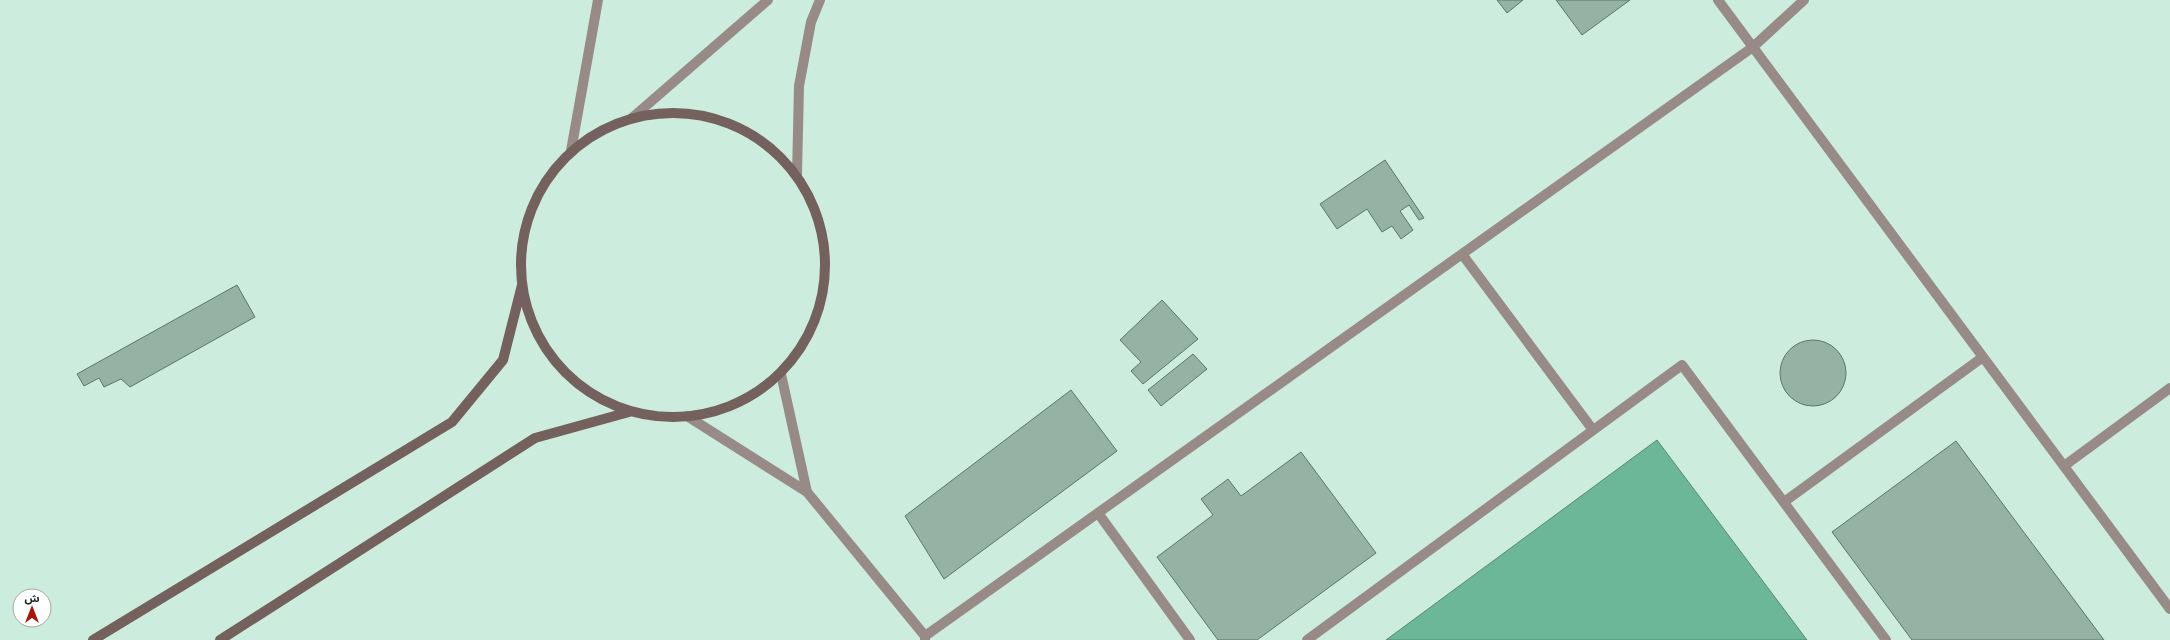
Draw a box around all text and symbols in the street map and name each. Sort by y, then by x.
north arrow [12,588,52,628]
text: ش [24,592,40,605]

